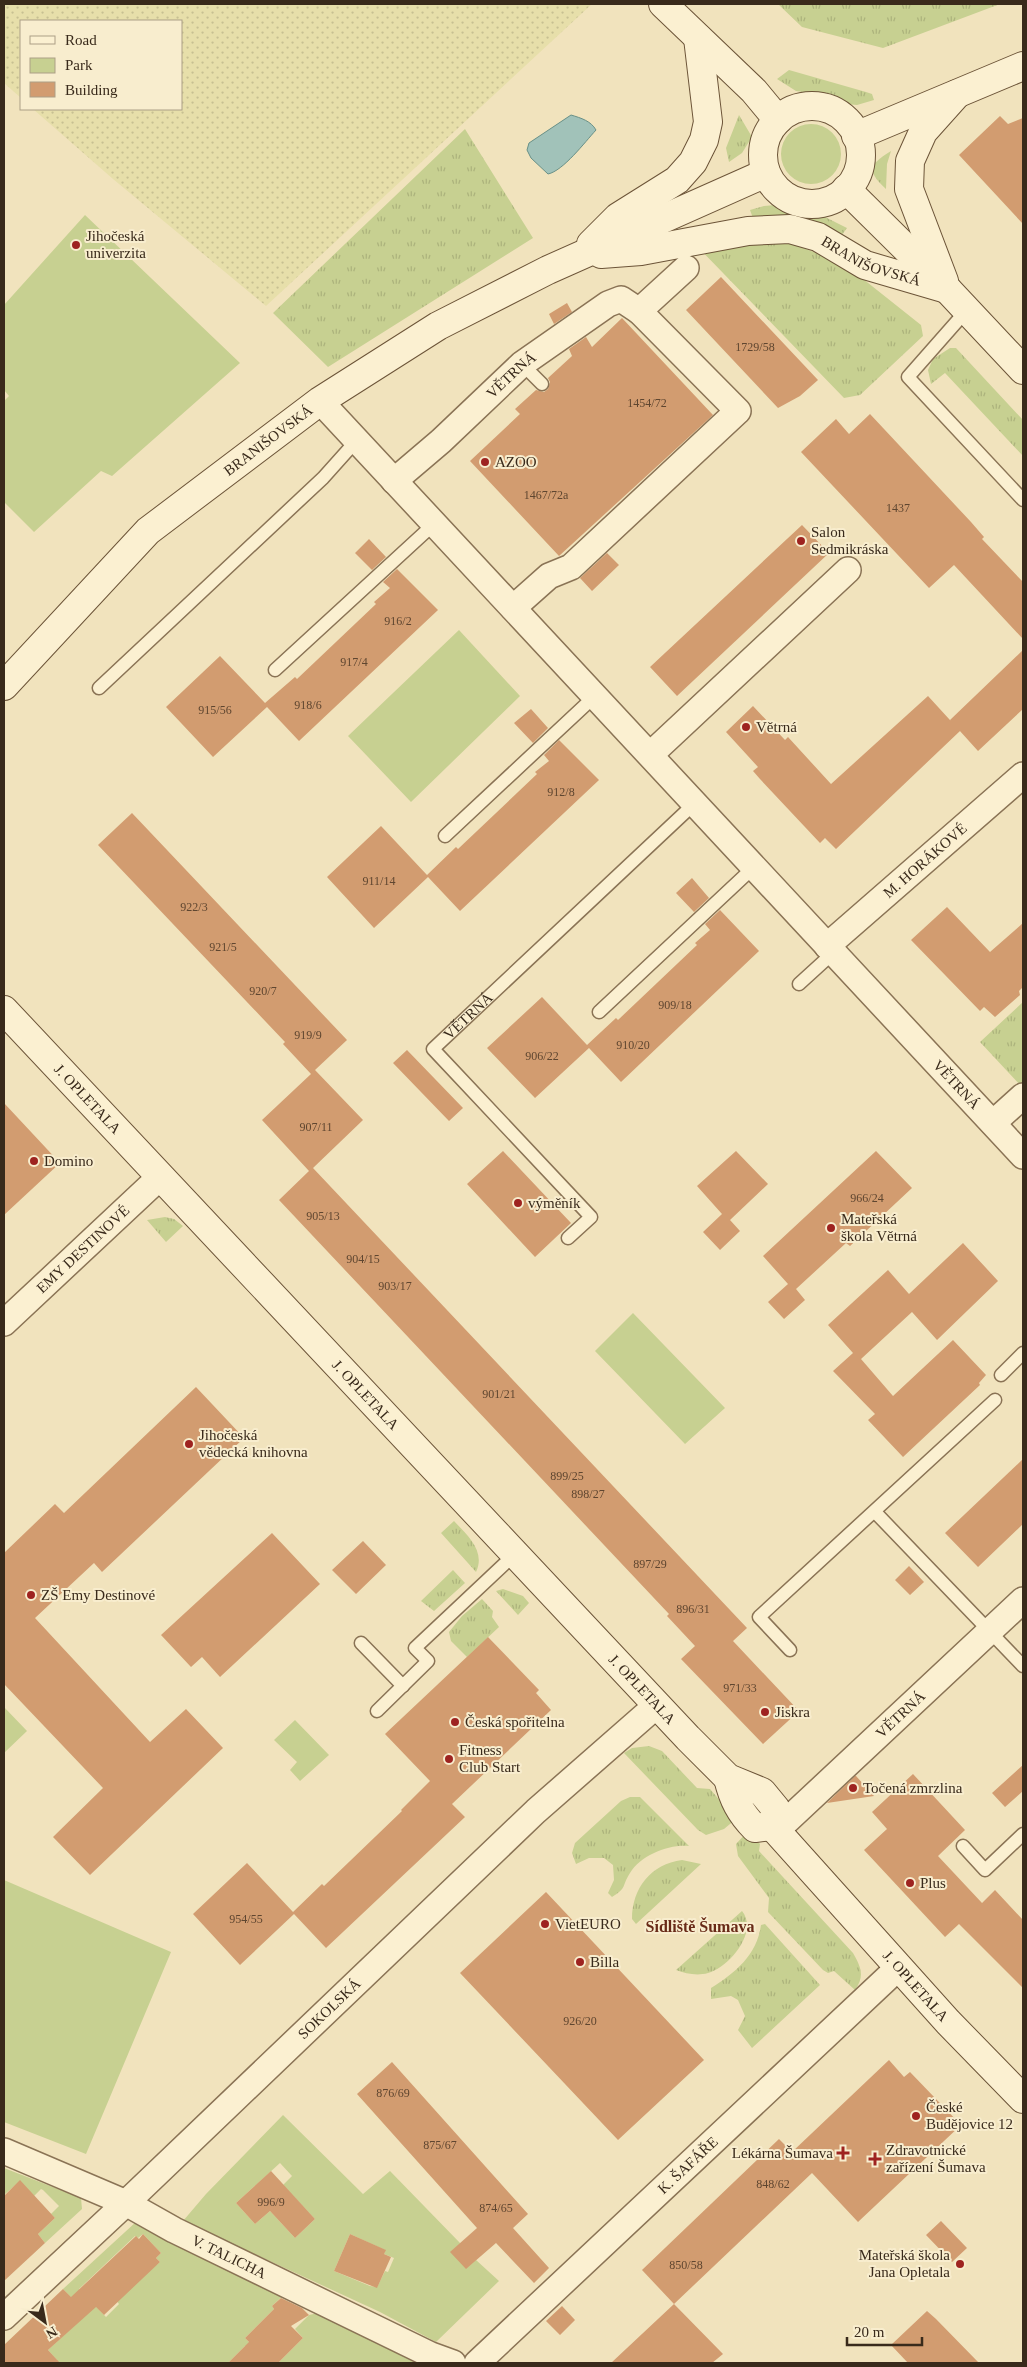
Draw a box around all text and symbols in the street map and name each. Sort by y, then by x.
legend [20,20,182,110]
text: Road [65,32,97,48]
text: Park [65,57,93,73]
text: Building [65,82,118,98]
place label: Jihočeská univerzita [86,228,146,261]
street label: BRANIŠOVSKÁ [819,233,923,289]
marker: Jihočeská univerzita [70,239,82,251]
house number: 1729/58 [735,340,775,354]
street label: VĚTRNÁ [483,349,539,401]
house number: 1454/72 [627,396,667,410]
street label: BRANIŠOVSKÁ [221,402,316,479]
place label: AZOO [495,454,537,470]
marker: AZOO [479,456,491,468]
house number: 1467/72a [524,488,569,502]
house number: 1437 [886,501,910,515]
place label: Salon Sedmikráska [811,524,889,557]
marker: Salon Sedmikráska [795,535,807,547]
house number: 916/2 [384,614,412,628]
house number: 917/4 [340,655,368,669]
house number: 918/6 [294,698,322,712]
house number: 915/56 [198,703,232,717]
place label: Větrná [756,719,797,735]
marker: Větrná [740,721,752,733]
house number: 912/8 [547,785,575,799]
street label: M. HORÁKOVÉ [880,820,970,901]
house number: 911/14 [363,874,395,888]
house number: 922/3 [180,900,208,914]
house number: 921/5 [209,940,237,954]
house number: 920/7 [249,984,277,998]
street label: VĚTRNÁ [440,989,496,1043]
house number: 909/18 [658,998,692,1012]
house number: 919/9 [294,1028,322,1042]
house number: 910/20 [616,1038,650,1052]
house number: 906/22 [525,1049,559,1063]
street label: VĚTRNÁ [930,1057,983,1112]
street label: J. OPLETALA [51,1061,124,1137]
house number: 907/11 [300,1120,332,1134]
place label: Domino [44,1153,93,1169]
marker: Domino [28,1155,40,1167]
house number: 966/24 [850,1191,884,1205]
place label: výměník [528,1195,581,1211]
marker: výměník [512,1197,524,1209]
street label: EMY DESTINOVÉ [33,1202,132,1296]
house number: 905/13 [306,1209,340,1223]
place label: Mateřská škola Větrná [841,1211,917,1244]
marker: Mateřská škola Větrná [825,1222,837,1234]
house number: 904/15 [346,1252,380,1266]
house number: 903/17 [378,1279,412,1293]
street label: J. OPLETALA [329,1357,402,1433]
house number: 901/21 [482,1387,516,1401]
place label: Jihočeská vědecká knihovna [199,1427,308,1460]
marker: Jihočeská vědecká knihovna [183,1438,195,1450]
house number: 899/25 [550,1469,584,1483]
house number: 898/27 [571,1487,605,1501]
house number: 897/29 [633,1557,667,1571]
place label: ZŠ Emy Destinové [41,1587,155,1603]
marker: ZŠ Emy Destinové [25,1589,37,1601]
house number: 896/31 [676,1602,710,1616]
street label: J. OPLETALA [606,1651,679,1728]
house number: 971/33 [723,1681,757,1695]
street label: VĚTRNÁ [873,1688,928,1741]
place label: Jiskra [775,1704,810,1720]
marker: Jiskra [759,1706,771,1718]
place label: Česká spořitelna [465,1714,565,1730]
marker: Česká spořitelna [449,1716,461,1728]
place label: Fitness Club Start [459,1742,521,1775]
marker: Fitness Club Start [443,1753,455,1765]
place label: Točená zmrzlina [863,1780,963,1796]
marker: Točená zmrzlina [847,1782,859,1794]
place label: Plus [920,1875,946,1891]
marker: Plus [904,1877,916,1889]
house number: 954/55 [229,1912,263,1926]
place label: VietEURO [555,1916,621,1932]
district label: Sídliště Šumava [646,1917,754,1935]
marker: VietEURO [539,1918,551,1930]
street label: J. OPLETALA [880,1947,952,2025]
place label: Billa [590,1954,620,1970]
marker: Billa [574,1956,586,1968]
street label: SOKOLSKÁ [295,1975,364,2042]
house number: 926/20 [563,2014,597,2028]
house number: 876/69 [376,2086,410,2100]
place label: České Budějovice 12 [926,2099,1013,2132]
marker: České Budějovice 12 [910,2110,922,2122]
street label: K. ŠAFÁŘE [655,2133,721,2197]
house number: 875/67 [423,2138,457,2152]
place label: Zdravotnické zařízení Šumava [886,2142,986,2175]
place label: Lékárna Šumava [732,2145,833,2161]
marker: Lékárna Šumava [837,2147,849,2159]
marker: Zdravotnické zařízení Šumava [868,2152,882,2166]
house number: 848/62 [756,2177,790,2191]
house number: 996/9 [257,2195,285,2209]
house number: 874/65 [479,2201,513,2215]
street label: V. TALICHA [189,2232,269,2282]
place label: Mateřská škola Jana Opletala [859,2247,950,2280]
house number: 850/58 [669,2258,703,2272]
marker: Mateřská škola Jana Opletala [954,2258,966,2270]
north arrow [20,2297,70,2347]
scale bar [847,2314,922,2346]
text: N [43,2324,60,2342]
text: 20 m [854,2324,885,2340]

